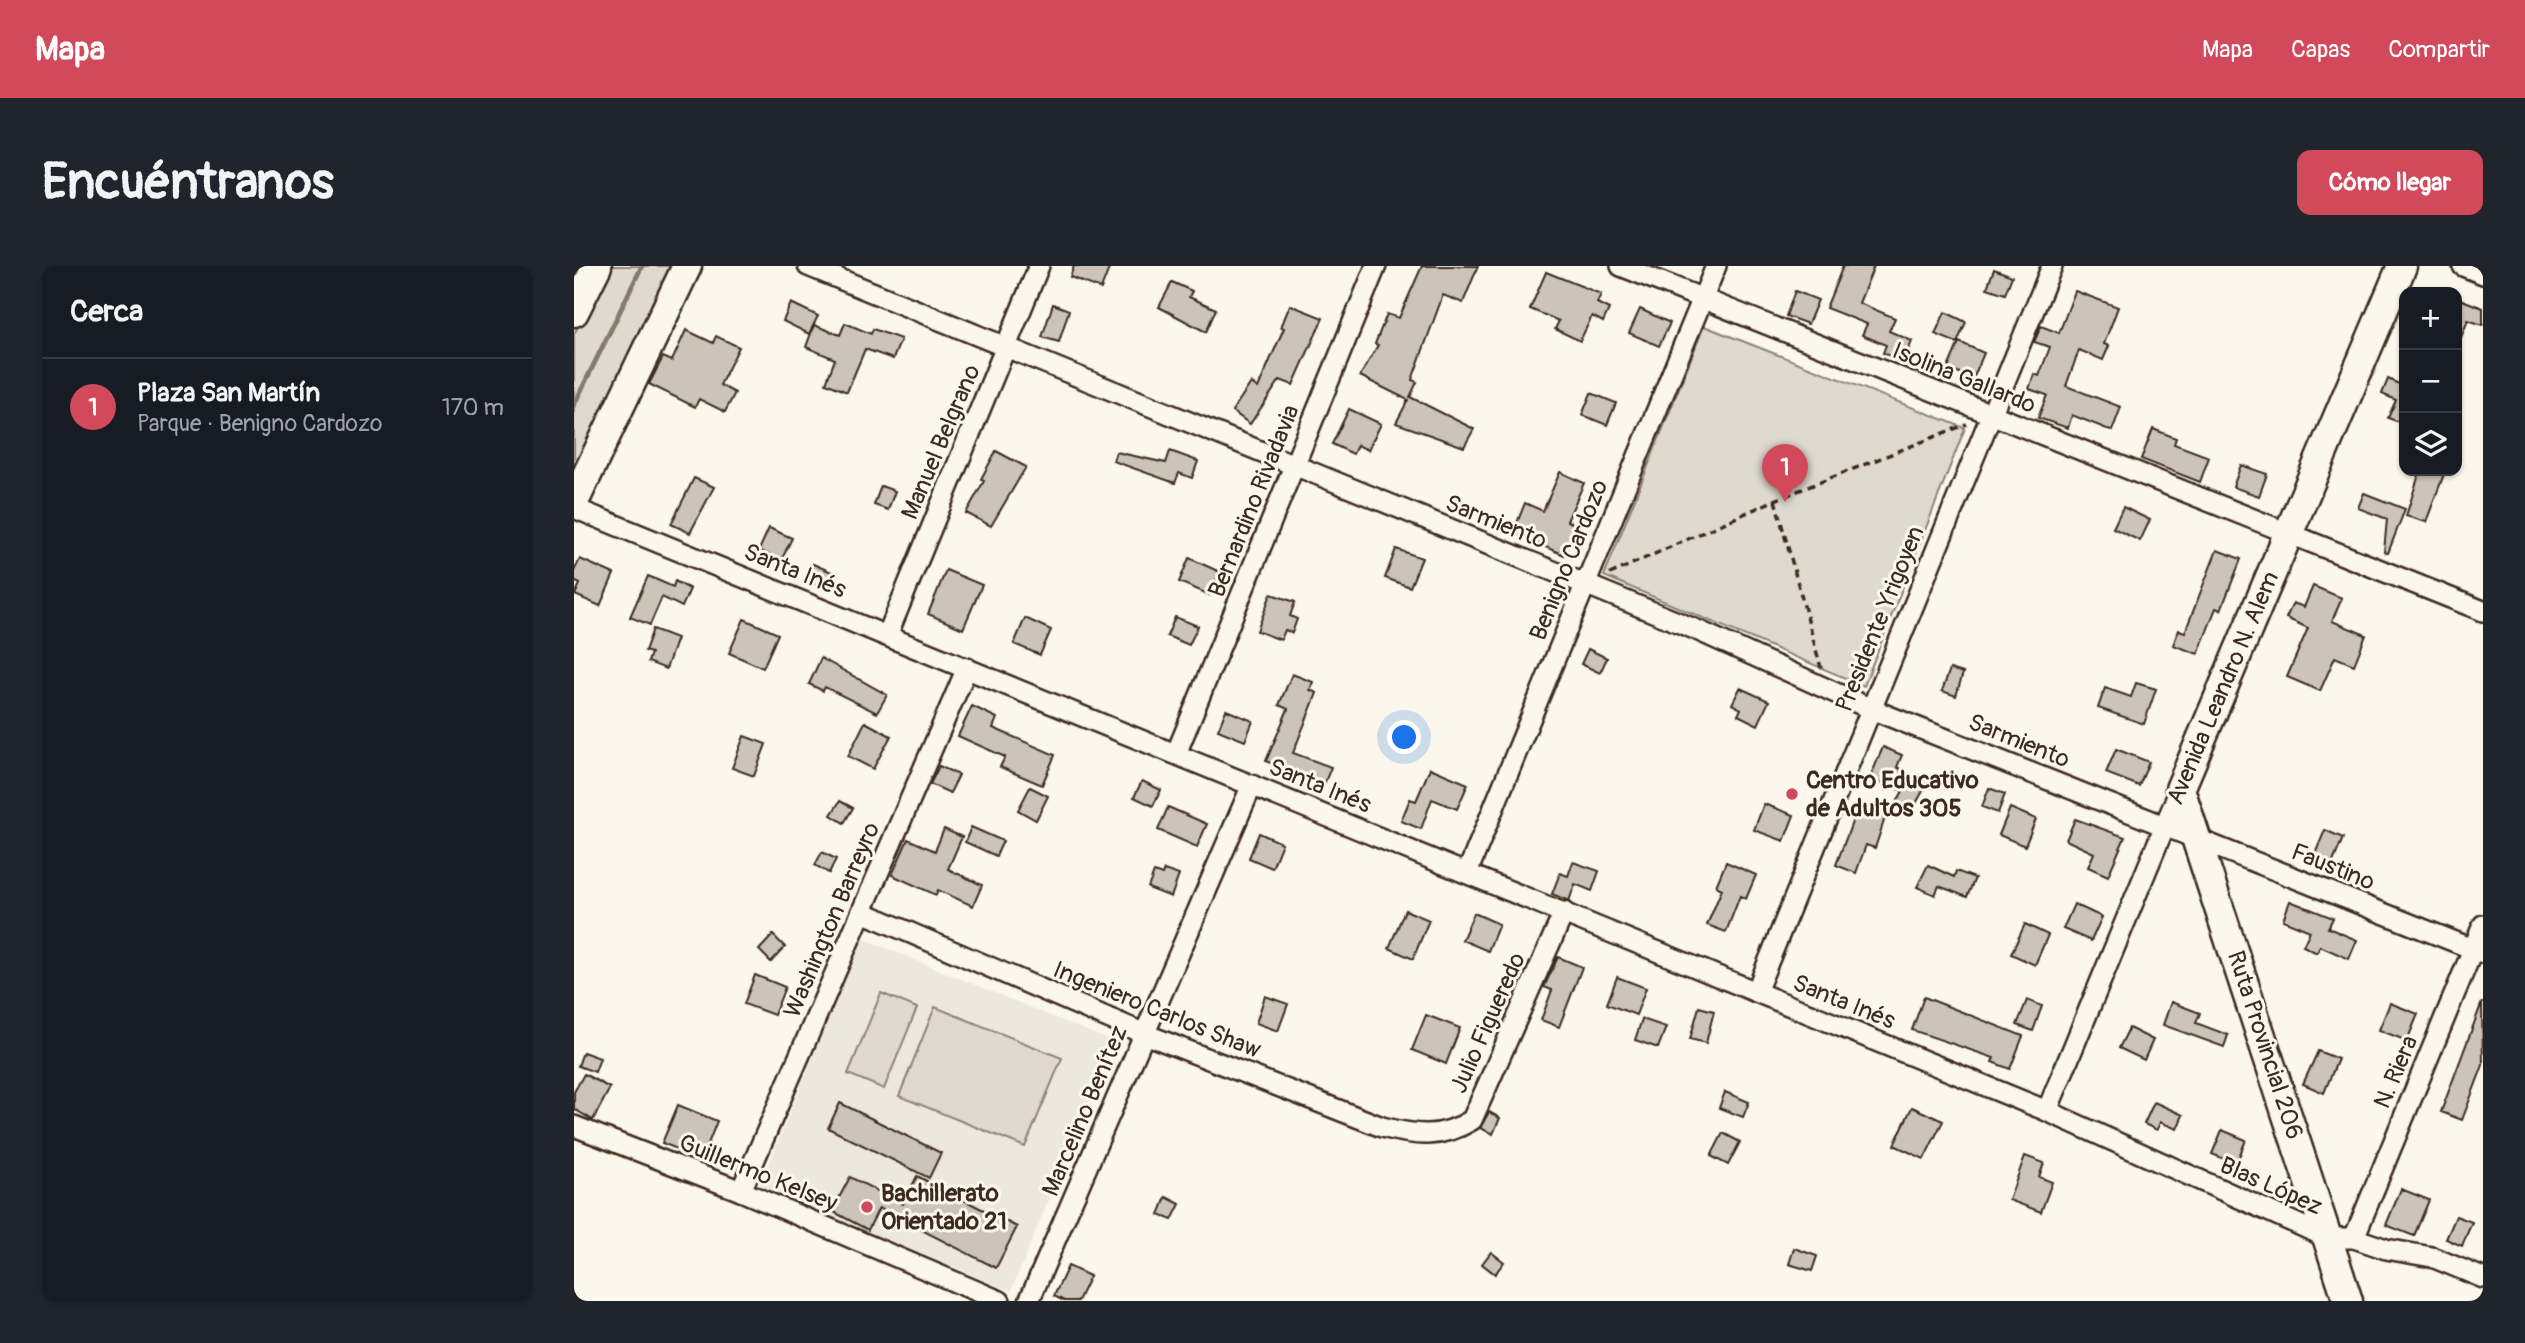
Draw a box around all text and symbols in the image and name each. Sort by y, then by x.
text: Mapa [35,29,105,70]
text: Mapa [2202,35,2253,64]
text: Capas [2291,35,2350,64]
text: Compartir [2388,35,2490,64]
button: Cómo llegar [2297,150,2483,215]
text: Encuéntranos [42,152,334,213]
map controls [2399,287,2462,476]
button: + [2399,287,2462,350]
text: Cerca [70,293,143,330]
street label: Isolina Gallardo [1888,336,2040,420]
button: − [2399,350,2462,413]
street label: Manuel Belgrano [895,360,987,524]
text: Plaza San Martín [137,377,320,409]
text: 1 [89,393,98,422]
text: 170 m [442,393,504,422]
street label: Bernardino Rivadavia [1202,401,1306,601]
text: Parque · Benigno Cardozo [137,409,382,438]
button: layers [2399,413,2462,476]
pin: 1 [1762,444,1808,502]
street label: Benigno Cardozo [1524,475,1614,645]
street label: Sarmiento [1441,489,1551,555]
street label: Presidente Yrigoyen [1830,522,1930,716]
street label: Santa Inés [740,537,851,605]
street label: Avenida Leandro N. Alem [2161,567,2285,809]
street label: Sarmiento [1964,708,2074,774]
your location [1387,720,1421,754]
street label: Santa Inés [1265,752,1376,820]
place label: Centro Educativo de Adultos 305 [1806,766,1979,823]
marker: Centro Educativo de Adultos 305 [1784,786,1800,802]
street label: Washington Barreyro [778,818,886,1022]
street label: Faustino [2287,837,2379,897]
street label: Ruta Provincial 206 [2221,947,2309,1143]
street label: Julio Figueredo [1444,948,1532,1098]
street label: Ingeniero Carlos Shaw [1049,955,1265,1065]
street label: Santa Inés [1789,968,1900,1036]
street label: Marcelino Benítez [1036,1021,1134,1201]
street label: N. Riera [2368,1031,2424,1113]
street label: Guillermo Kelsey [675,1128,841,1218]
street label: Blas López [2215,1151,2327,1221]
place label: Bachillerato Orientado 21 [881,1179,1007,1236]
marker: Bachillerato Orientado 21 [859,1199,875,1215]

